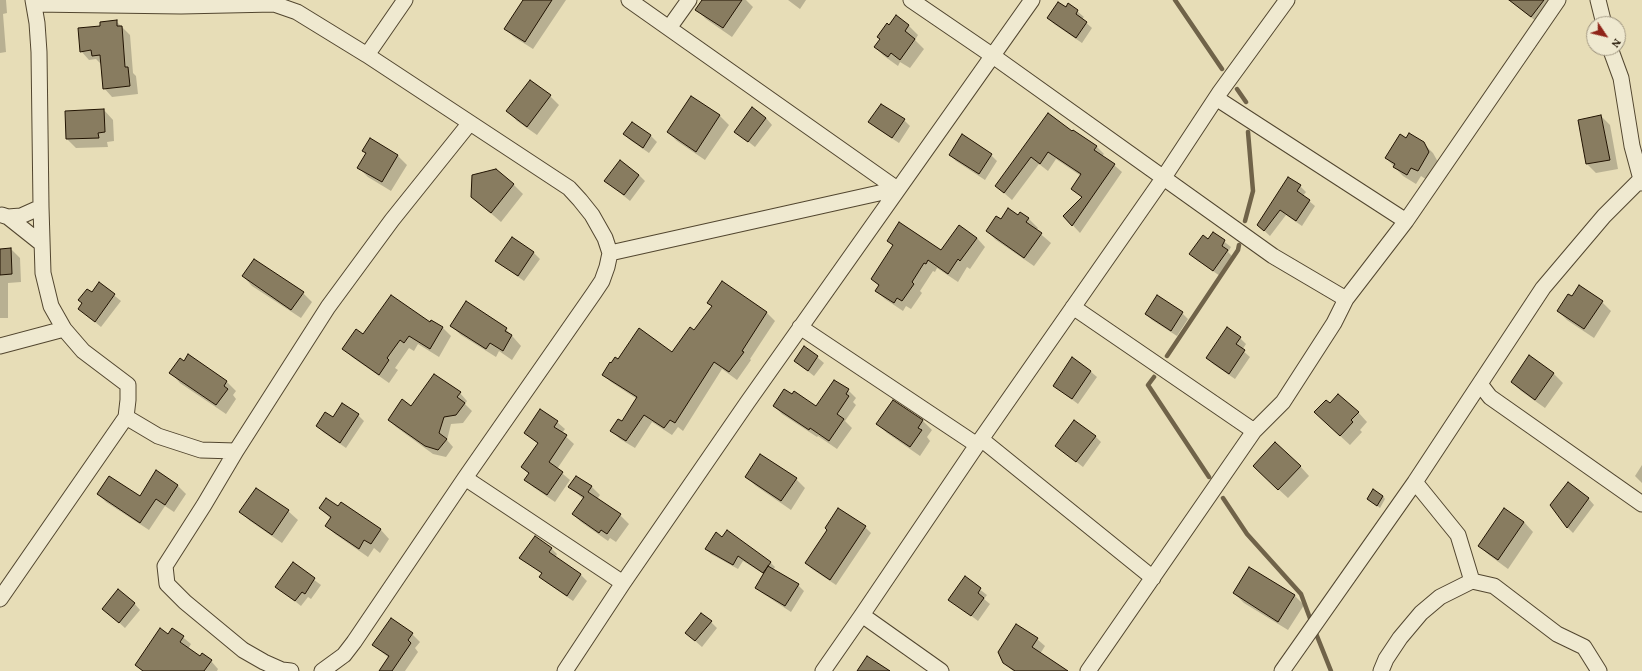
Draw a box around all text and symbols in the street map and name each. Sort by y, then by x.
north arrow [1586,16,1626,56]
text: N [1607,35,1624,50]

